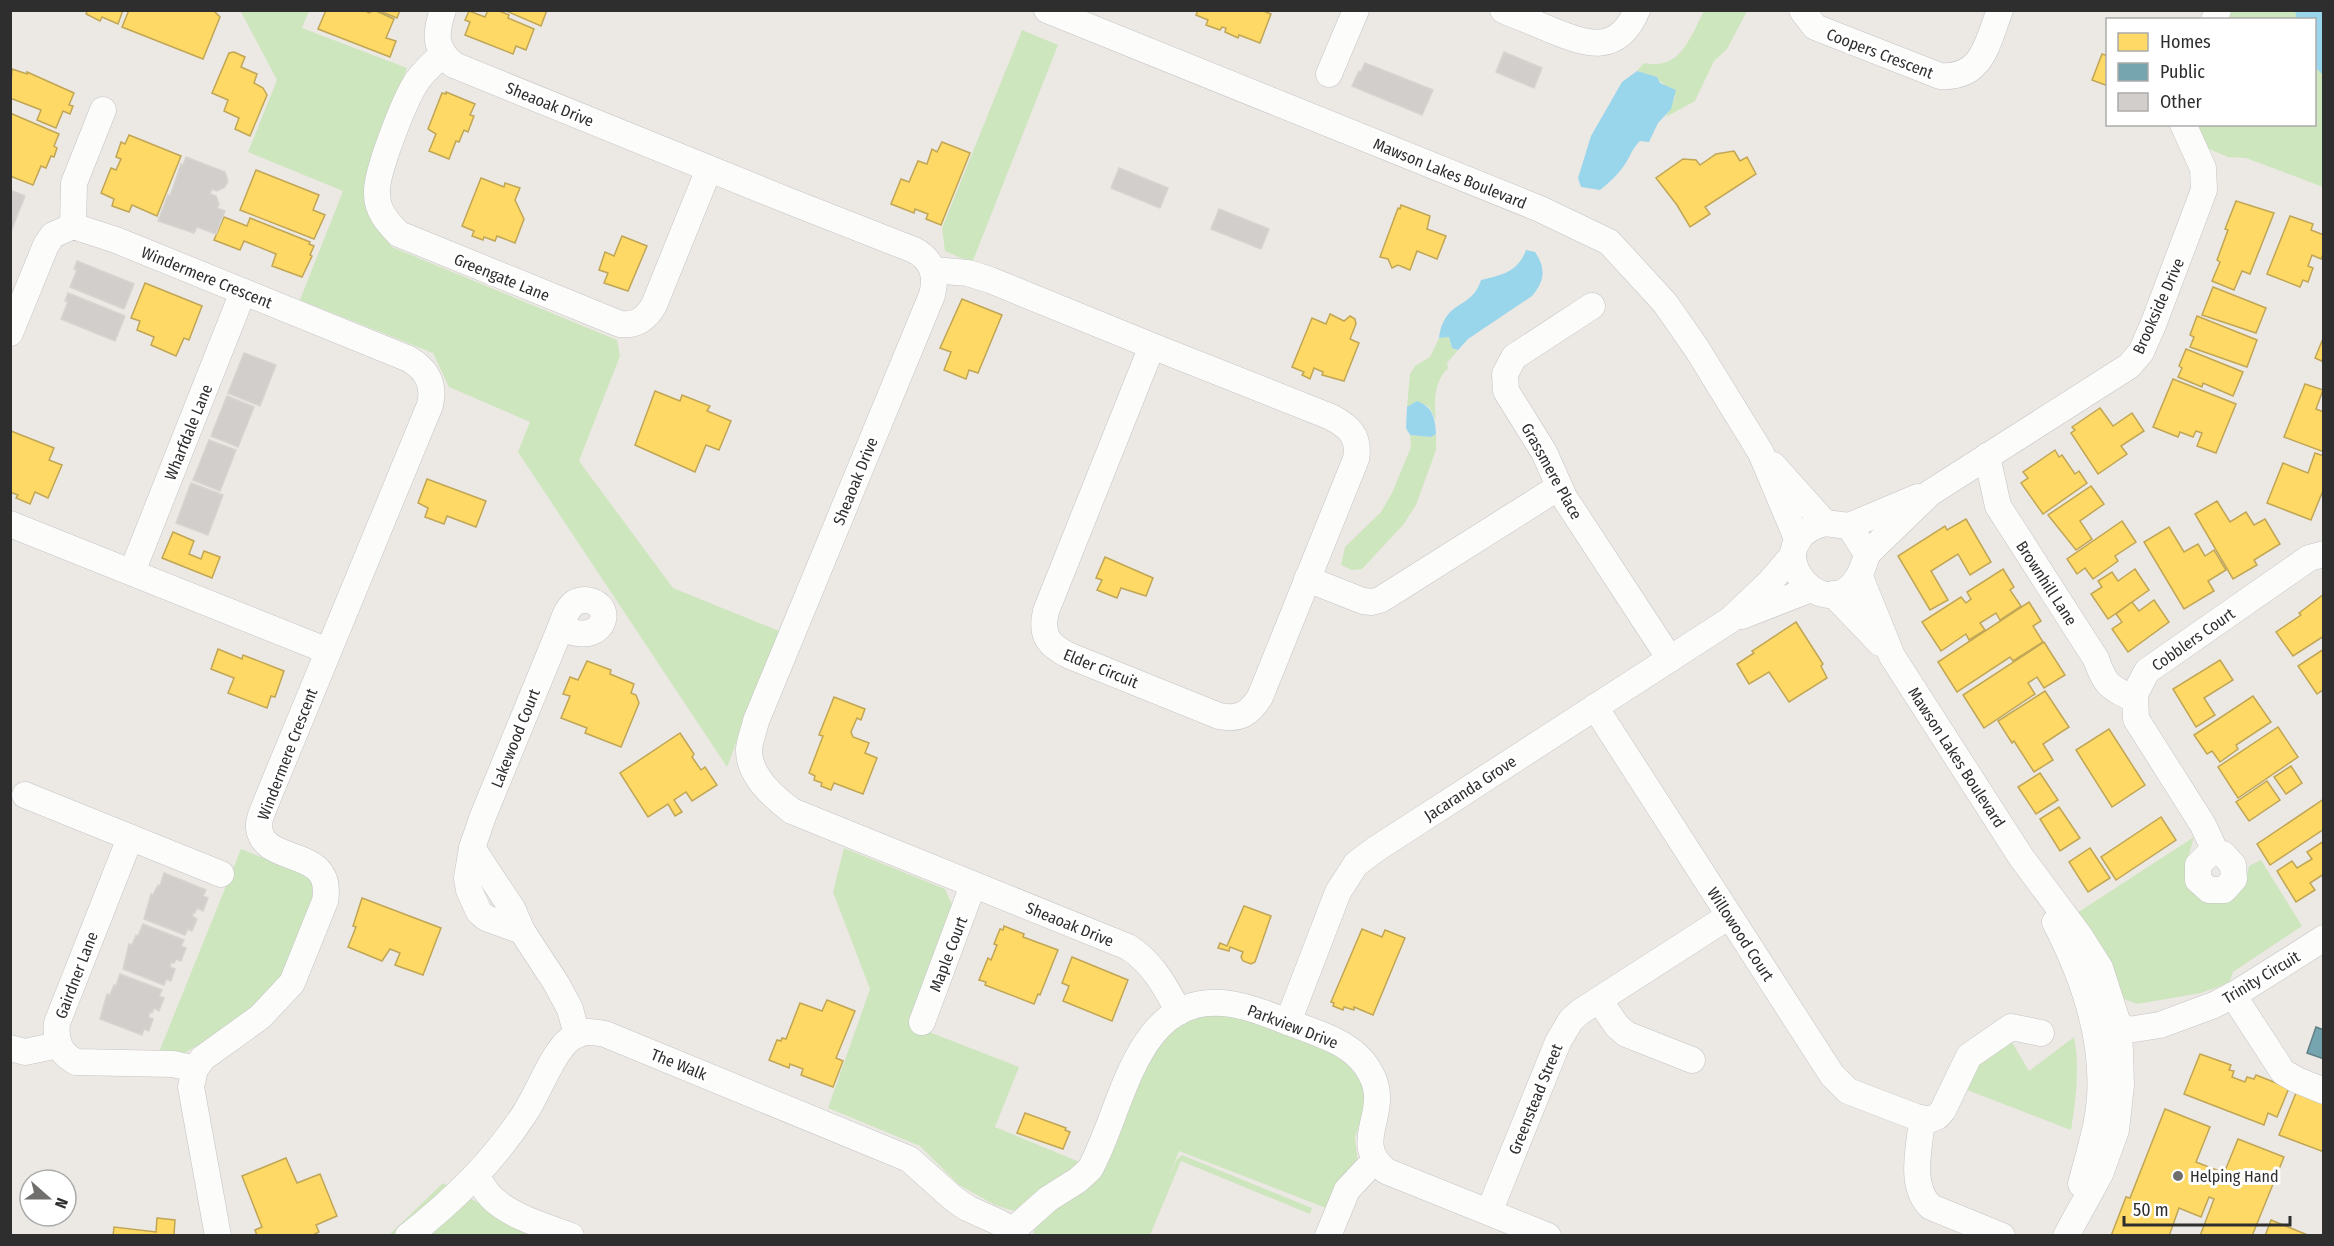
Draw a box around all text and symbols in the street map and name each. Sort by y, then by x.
legend [2106,18,2316,126]
street label: Coopers Crescent [1824,24,1937,83]
text: Homes [2160,31,2211,53]
text: Public [2160,61,2205,83]
street label: Sheaoak Drive [503,78,597,131]
text: Other [2160,91,2203,113]
street label: Mawson Lakes Boulevard [1370,134,1529,213]
street label: Windermere Crescent [139,243,276,313]
street label: Greengate Lane [451,250,552,305]
street label: Brookside Drive [2129,255,2188,357]
street label: Wharfdale Lane [161,381,216,483]
street label: Grassmere Place [1517,420,1586,523]
street label: Sheaoak Drive [829,434,882,528]
street label: Brownhill Lane [2012,537,2081,629]
street label: Cobblers Court [2148,603,2239,675]
street label: Elder Circuit [1061,645,1142,692]
street label: Mawson Lakes Boulevard [1904,683,2009,831]
street label: Windermere Crescent [254,685,322,823]
street label: Lakewood Court [487,685,544,790]
street label: Jacaranda Grove [1421,752,1520,825]
street label: Willowood Court [1703,884,1778,985]
street label: Sheaoak Drive [1023,898,1117,951]
street label: Maple Court [925,913,972,994]
street label: Gairdner Lane [51,929,102,1021]
street label: Trinity Circuit [2219,947,2304,1008]
street label: Parkview Drive [1245,1000,1341,1052]
street label: Greenstead Street [1505,1040,1567,1157]
street label: The Walk [648,1045,710,1084]
place label: Helping Hand [2190,1167,2279,1186]
north arrow [18,1168,78,1228]
marker: Helping Hand [2171,1169,2185,1183]
scale bar [2124,1189,2290,1227]
text: N [51,1195,72,1211]
text: 50 m [2133,1199,2169,1221]

